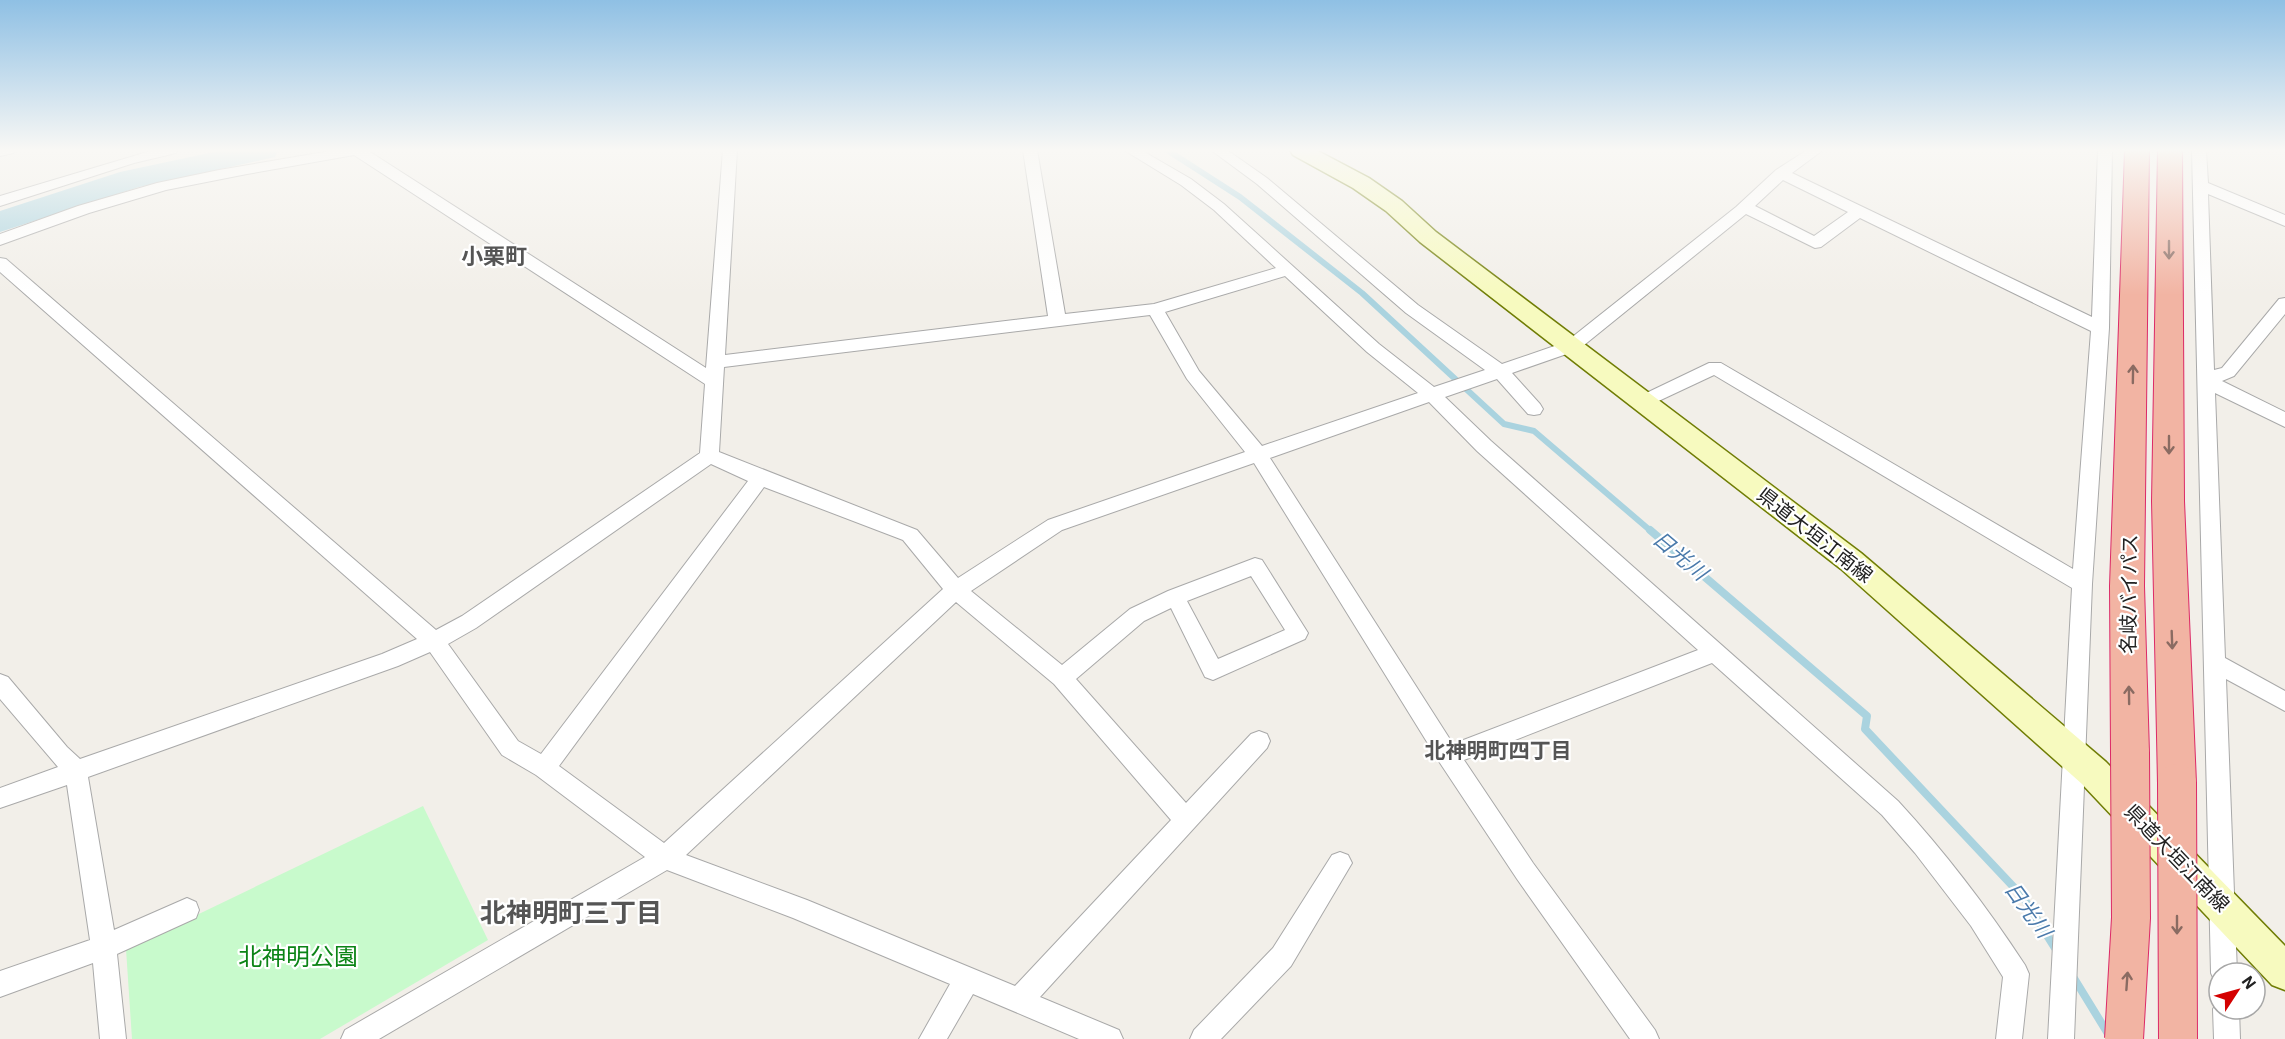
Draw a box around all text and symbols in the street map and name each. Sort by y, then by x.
one-way arrow [2163,240,2175,260]
district label: 小栗町 [461,244,527,269]
one-way arrow [2127,365,2139,385]
one-way arrow [2163,435,2175,455]
street label: 県道大垣江南線 [1752,482,1878,588]
water label: 日光川 [1648,527,1713,587]
street label: 名岐バイパス [2116,534,2142,654]
one-way arrow [2167,630,2178,650]
one-way arrow [2123,685,2134,705]
district label: 北神明町四丁目 [1425,739,1572,763]
street label: 県道大垣江南線 [2120,799,2234,917]
water label: 日光川 [2000,877,2057,944]
district label: 北神明町三丁目 [480,898,662,928]
one-way arrow [2172,915,2183,935]
park label: 北神明公園 [238,943,358,971]
north arrow [2207,961,2267,1021]
one-way arrow [2122,971,2133,991]
text: N [2238,972,2260,993]

